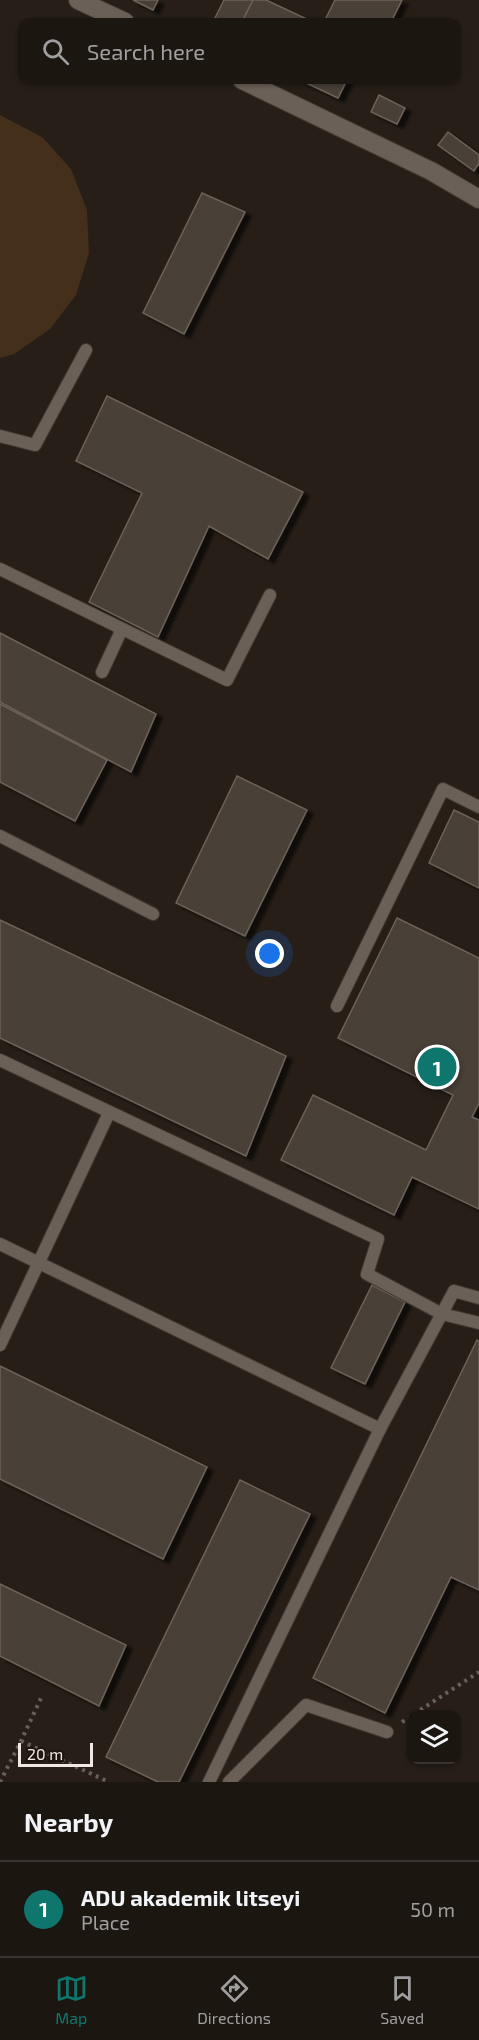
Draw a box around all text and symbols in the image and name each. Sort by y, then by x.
search box [18,18,461,84]
icon: search [39,35,72,68]
text: Search here [87,38,205,64]
your location [255,939,284,968]
pin: 1 [418,1044,456,1090]
map controls [407,1710,461,1764]
button: layers [407,1710,461,1764]
scale bar [18,1740,93,1768]
text: 20 m [27,1744,63,1763]
text: Nearby [24,1806,113,1837]
text: ADU akademik litseyi [81,1884,300,1910]
text: 1 [39,1897,48,1921]
text: 50 m [410,1897,455,1921]
text: Place [81,1910,130,1934]
tab: Map [55,1972,88,2027]
tab: Directions [197,1972,271,2027]
tab: Saved [380,1972,424,2027]

